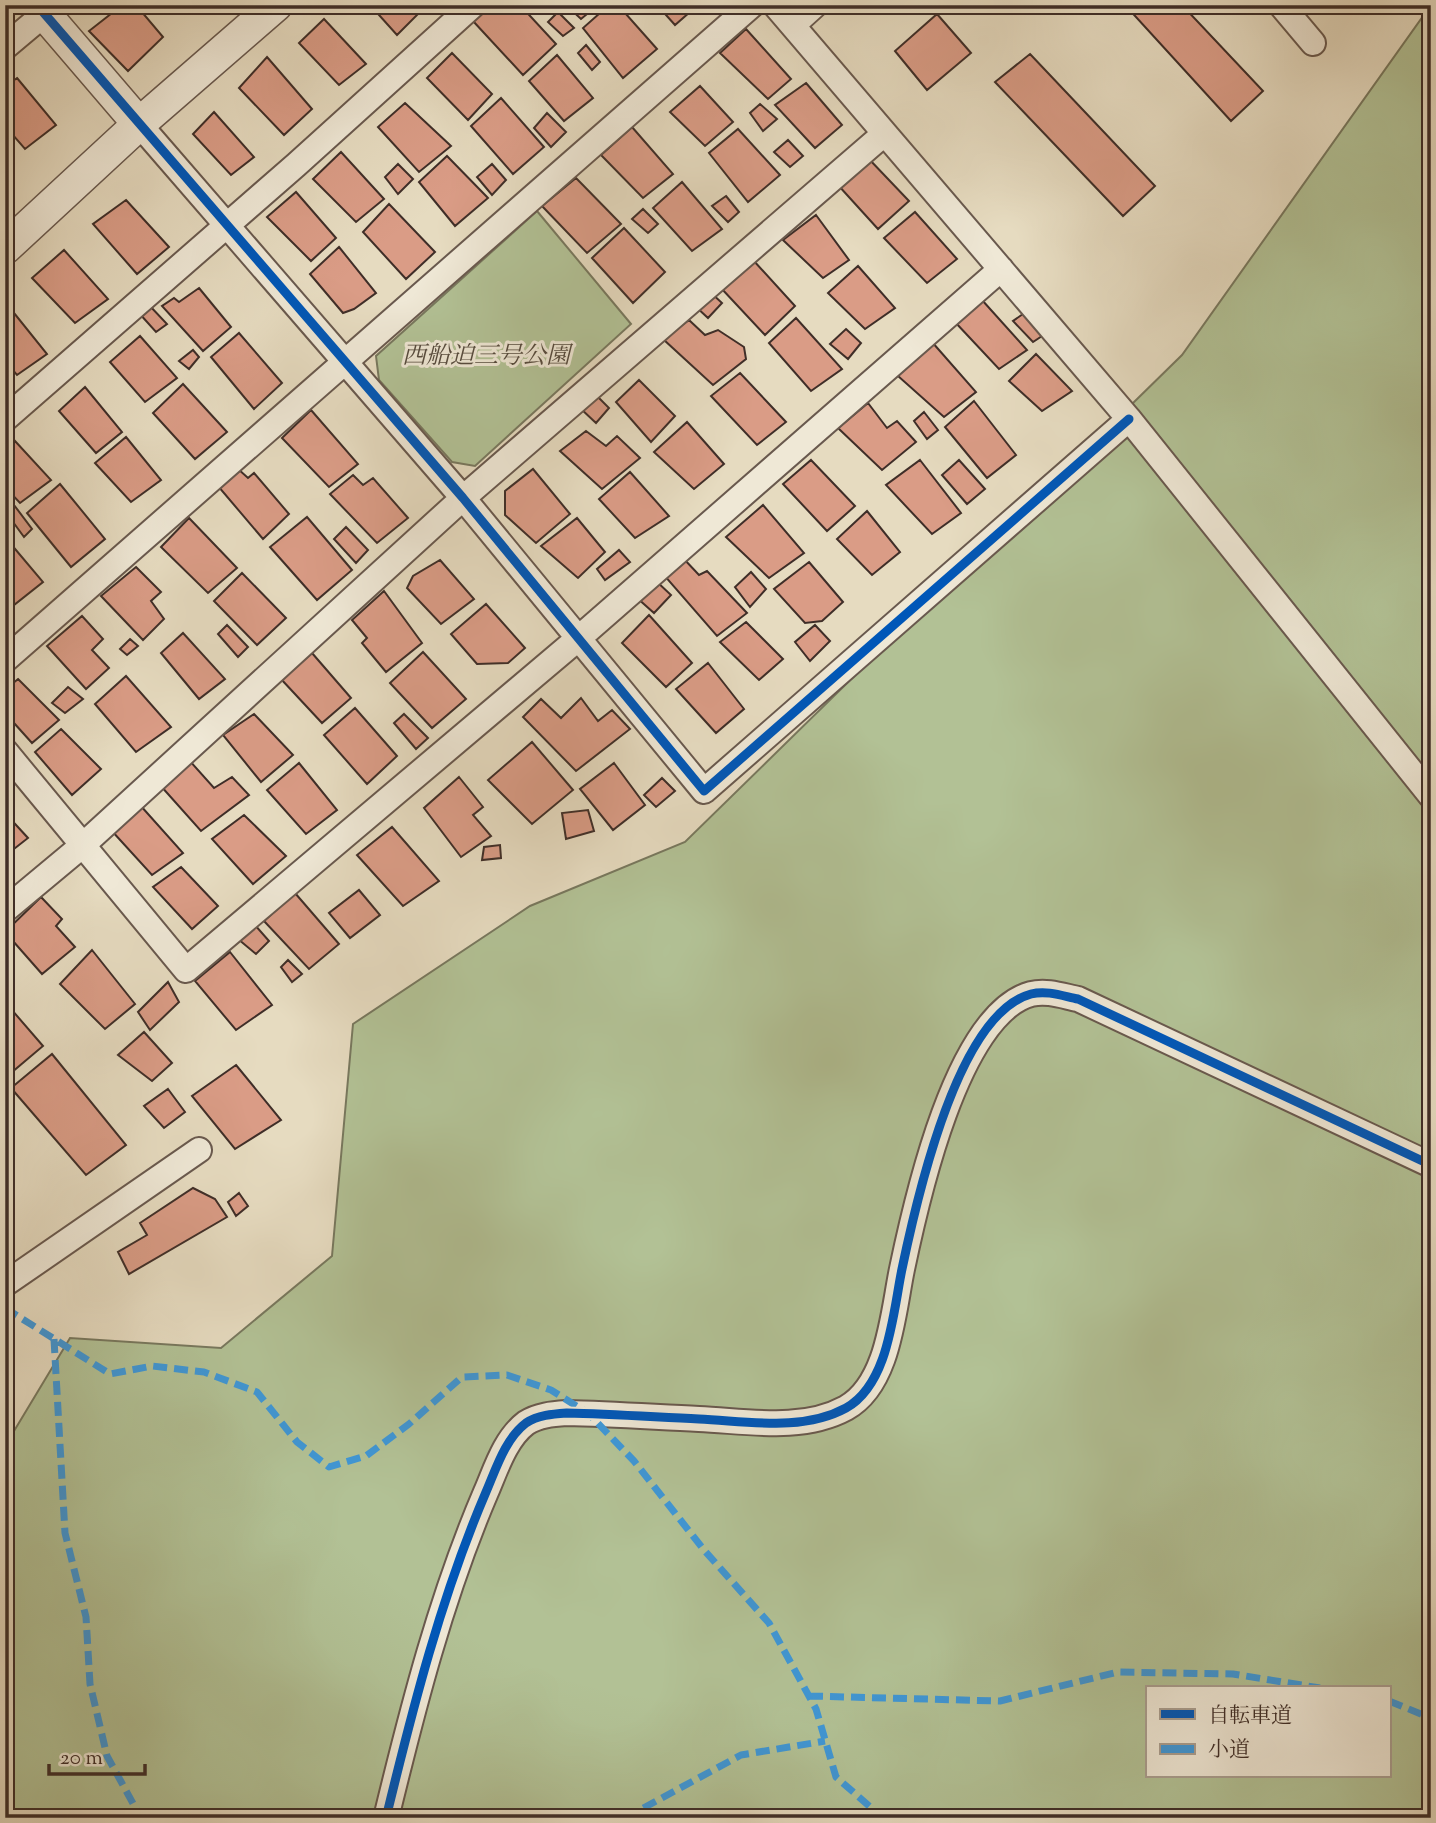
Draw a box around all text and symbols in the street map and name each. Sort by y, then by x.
park label: 西船迫三号公園 [402,340,574,374]
legend [1146,1686,1390,1778]
text: 自転車道 [1208,1702,1292,1732]
scale bar [49,1732,145,1776]
text: 小道 [1208,1736,1250,1766]
text: 20 m [60,1744,103,1774]

